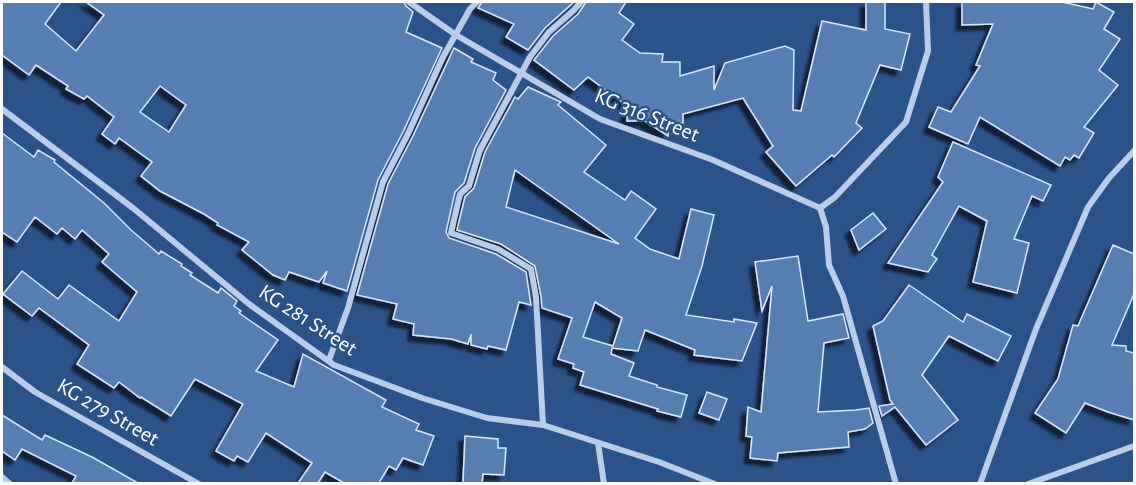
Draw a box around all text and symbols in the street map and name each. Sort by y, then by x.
street label: KG 316 Street [592,84,702,146]
street label: KG 281 Street [255,280,361,360]
street label: KG 279 Street [53,374,163,450]

